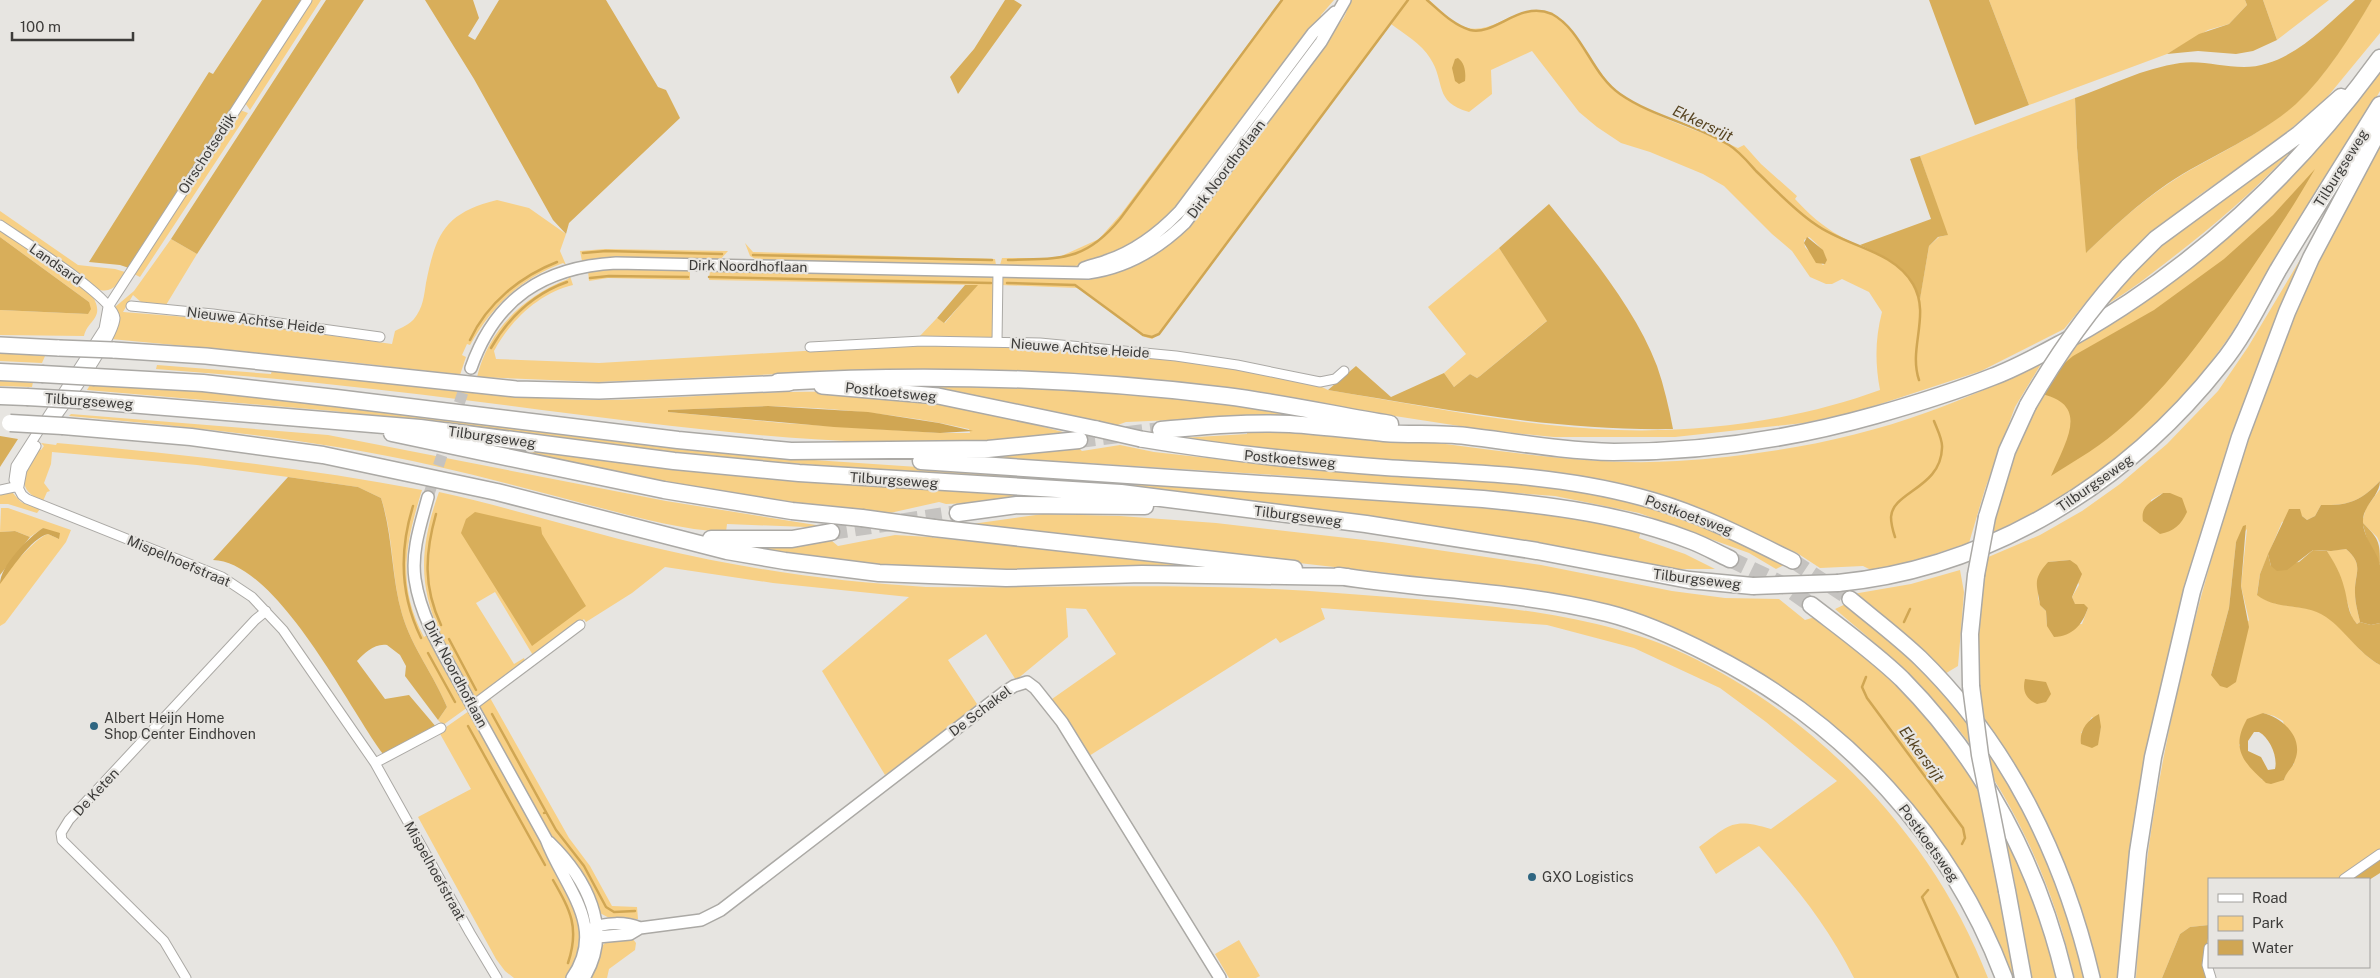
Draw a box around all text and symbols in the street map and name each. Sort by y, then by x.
scale bar [12,10,134,42]
text: 100 m [20,18,61,35]
water label: Ekkersrijt [1670,102,1736,145]
street label: Oirschotsedijk [175,109,239,197]
street label: Dirk Noordhoflaan [1184,117,1268,221]
street label: Tilburgseweg [2311,126,2371,210]
street label: Landsard [27,240,85,288]
street label: Dirk Noordhoflaan [688,257,808,275]
street label: Nieuwe Achtse Heide [186,304,326,336]
street label: Nieuwe Achtse Heide [1010,335,1150,361]
street label: Postkoetsweg [844,379,938,405]
street label: Tilburgseweg [44,390,134,412]
street label: Tilburgseweg [447,423,537,451]
street label: Postkoetsweg [1244,447,1337,471]
street label: Tilburgseweg [2054,451,2136,515]
street label: Tilburgseweg [849,469,939,491]
street label: Postkoetsweg [1643,492,1735,538]
street label: Tilburgseweg [1253,503,1343,529]
street label: Mispelhoefstraat [125,532,233,590]
street label: Tilburgseweg [1652,566,1742,592]
street label: Dirk Noordhoflaan [421,618,491,730]
street label: De Schakel [946,683,1014,739]
place label: Albert Heijn Home Shop Center Eindhoven [104,710,256,742]
marker: Albert Heijn Home Shop Center Eindhoven [88,720,100,732]
water label: Ekkersrijt [1896,723,1948,785]
street label: De Keten [70,765,122,819]
street label: Postkoetsweg [1896,801,1963,885]
street label: Mispelhoefstraat [401,819,469,923]
place label: GXO Logistics [1542,869,1634,885]
marker: GXO Logistics [1526,871,1538,883]
legend [2208,878,2370,968]
text: Road [2252,889,2288,906]
text: Park [2252,914,2284,931]
text: Water [2252,939,2294,956]

